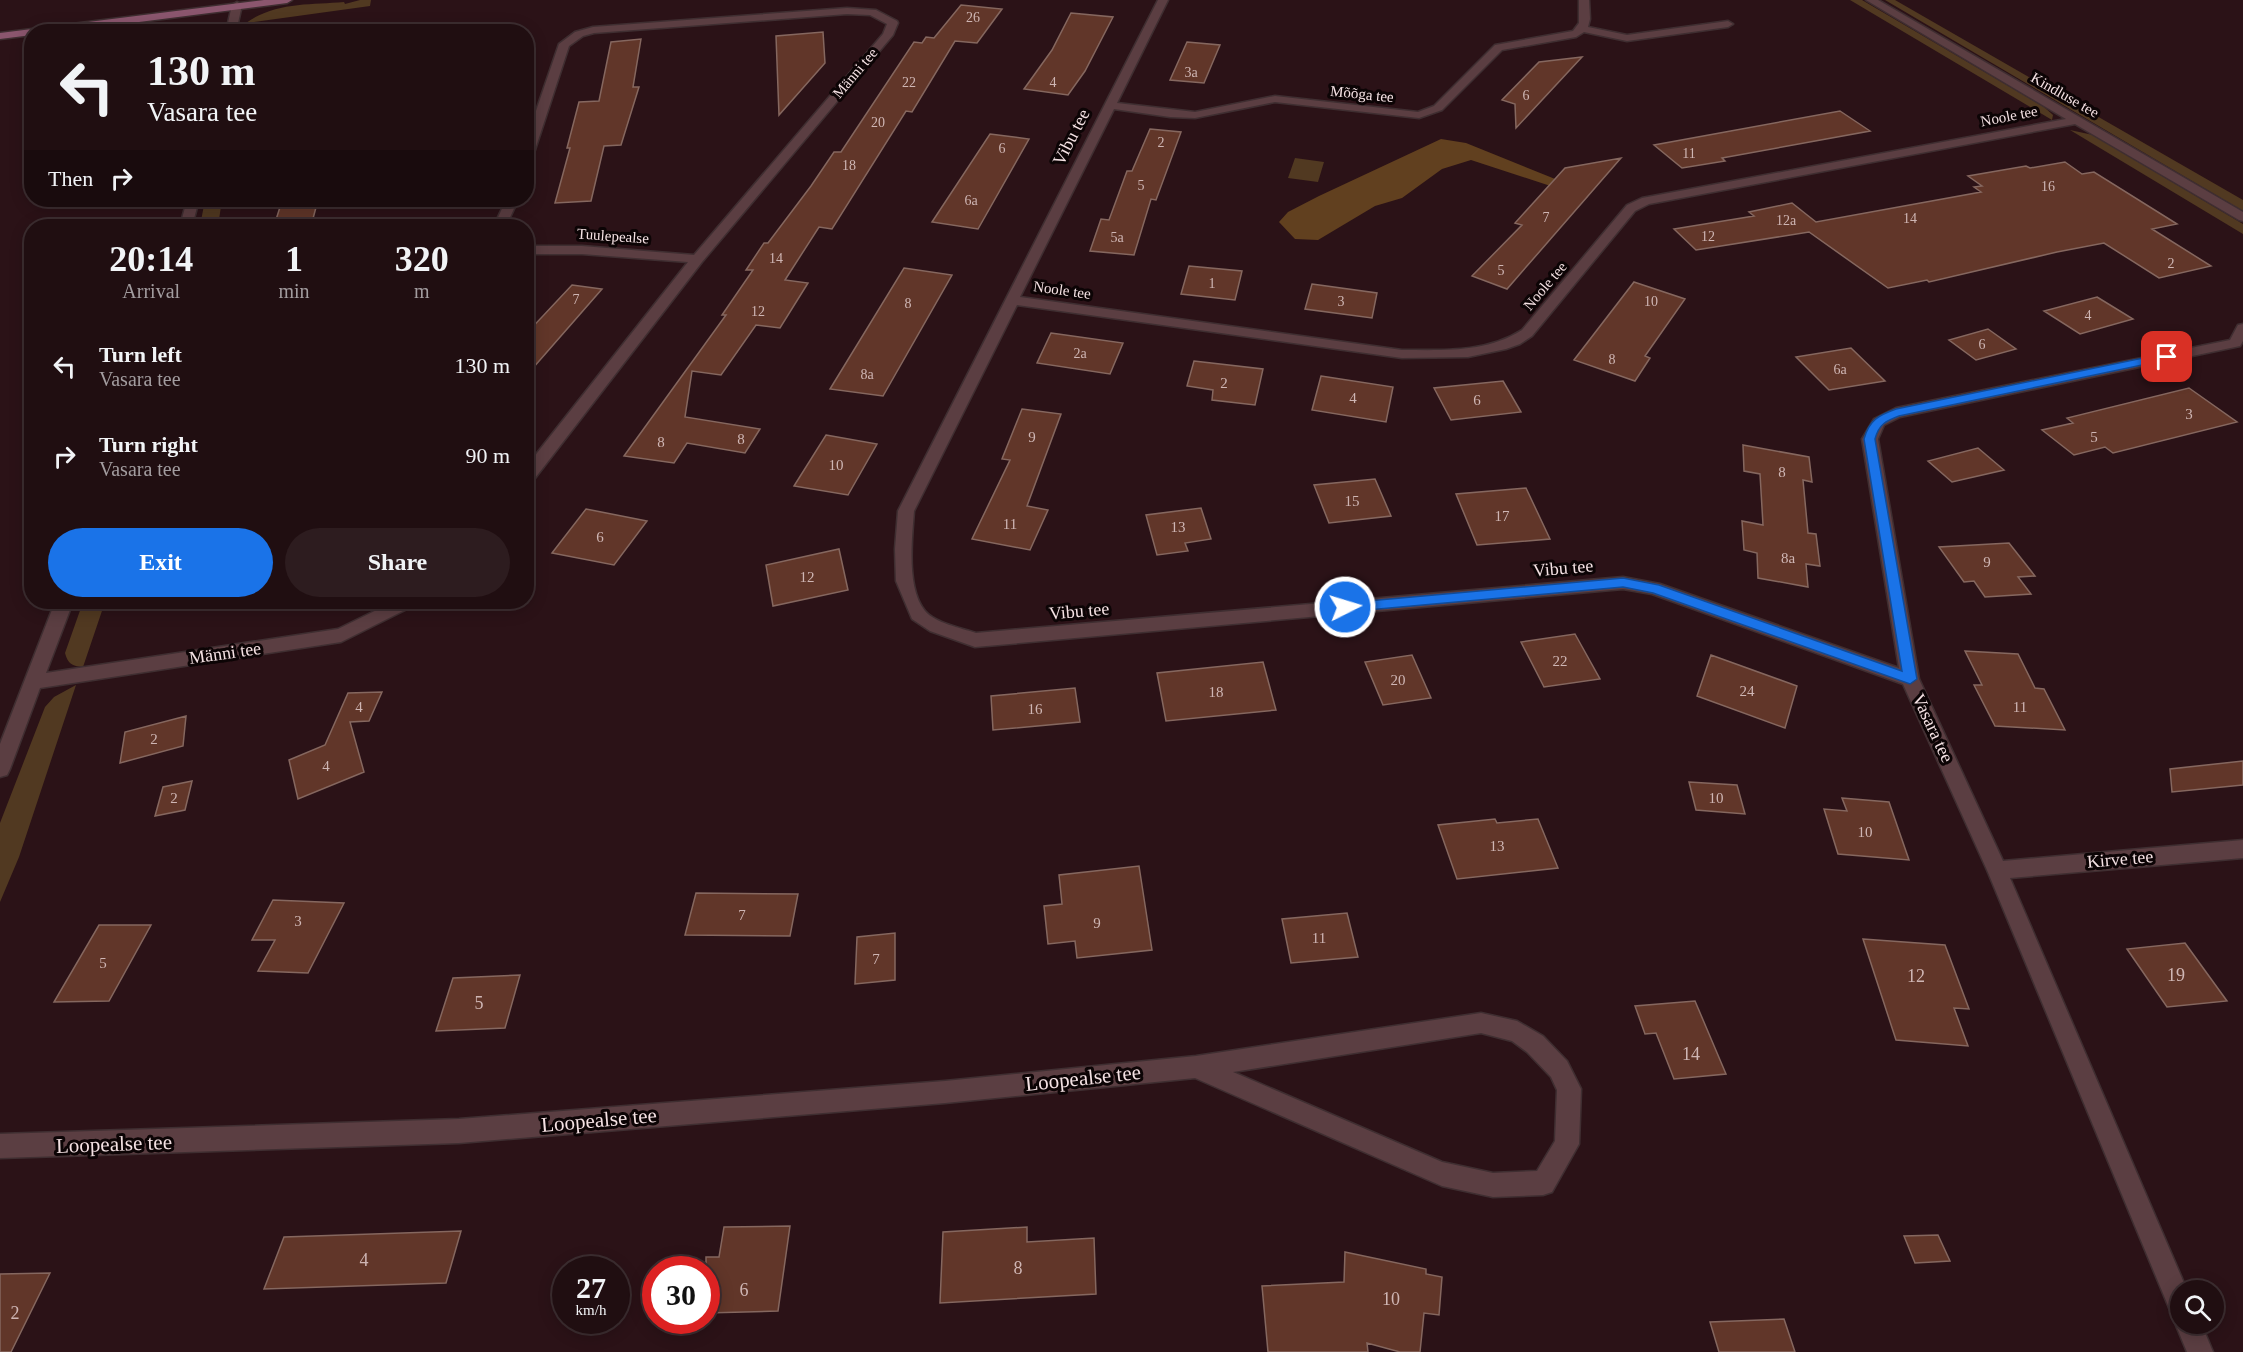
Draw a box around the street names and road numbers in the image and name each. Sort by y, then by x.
street label: Männi tee [829,44,881,101]
street label: Kindluse tee [2028,69,2102,121]
street label: Mõõga tee [1329,83,1395,105]
street label: Noole tee [1979,103,2039,129]
street label: Vibu tee [1048,106,1094,168]
street label: Tuulepealse [577,226,650,247]
street label: Noole tee [1520,258,1570,313]
street label: Noole tee [1032,278,1092,302]
street label: Vibu tee [1532,555,1594,581]
street label: Vibu tee [1048,598,1110,624]
street label: Männi tee [188,638,262,668]
street label: Vasara tee [1908,690,1958,766]
street label: Kirve tee [2086,846,2154,872]
street label: Loopealse tee [1024,1060,1142,1096]
street label: Loopealse tee [540,1103,658,1137]
street label: Loopealse tee [56,1130,172,1158]

